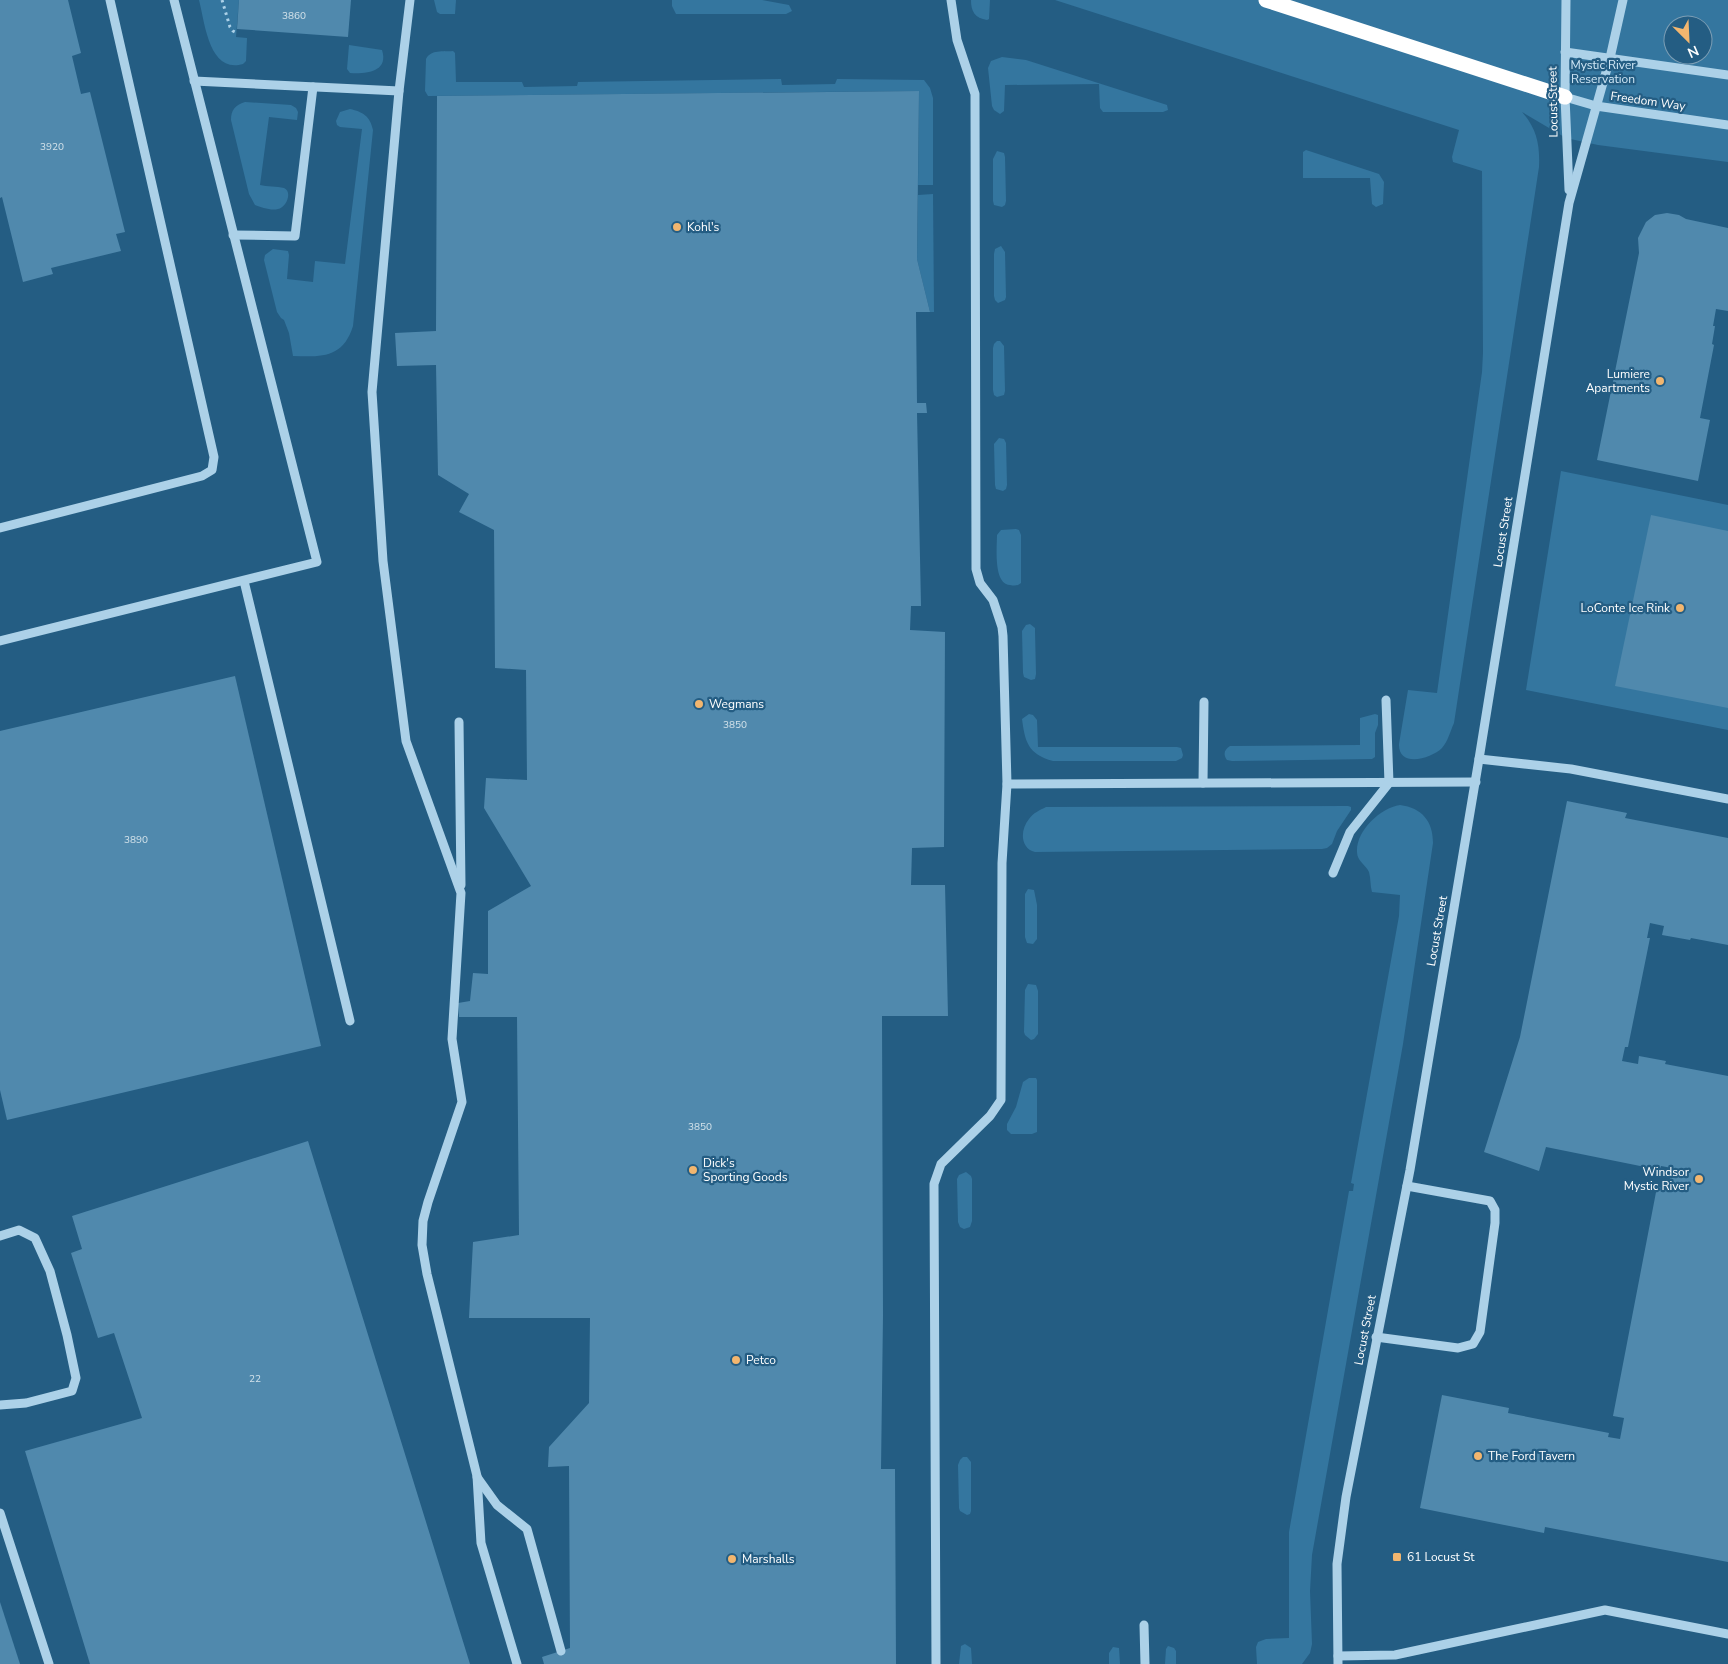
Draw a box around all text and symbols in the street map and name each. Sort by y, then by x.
house number: 3860 [282,9,306,23]
north arrow [1663,15,1713,65]
text: N [1684,41,1702,62]
park label: Mystic River Reservation [1570,57,1636,87]
street label: Locust Street [1544,65,1562,138]
street label: Freedom Way [1610,88,1687,114]
house number: 3920 [40,140,64,154]
place label: Kohl's [687,219,720,235]
marker: Kohl's [671,221,683,233]
place label: Lumiere Apartments [1586,366,1650,396]
marker: Lumiere Apartments [1654,375,1666,387]
street label: Locust Street [1490,495,1517,568]
place label: LoConte Ice Rink [1581,600,1671,616]
marker: LoConte Ice Rink [1674,602,1686,614]
place label: Wegmans [709,696,764,712]
marker: Wegmans [693,698,705,710]
house number: 3850 [723,718,747,732]
house number: 3890 [124,833,148,847]
street label: Locust Street [1423,894,1451,967]
house number: 3850 [688,1120,712,1134]
place label: Dick's Sporting Goods [703,1155,788,1185]
marker: Dick's Sporting Goods [687,1164,699,1176]
place label: Windsor Mystic River [1624,1164,1690,1194]
marker: Windsor Mystic River [1693,1173,1705,1185]
street label: Locust Street [1350,1293,1380,1366]
place label: Petco [746,1352,776,1368]
marker: Petco [730,1354,742,1366]
house number: 22 [249,1372,261,1386]
place label: The Ford Tavern [1488,1448,1575,1464]
marker: The Ford Tavern [1472,1450,1484,1462]
place label: 61 Locust St [1407,1549,1475,1565]
place label: Marshalls [742,1551,795,1567]
marker: 61 Locust St [1391,1551,1403,1563]
marker: Marshalls [726,1553,738,1565]

